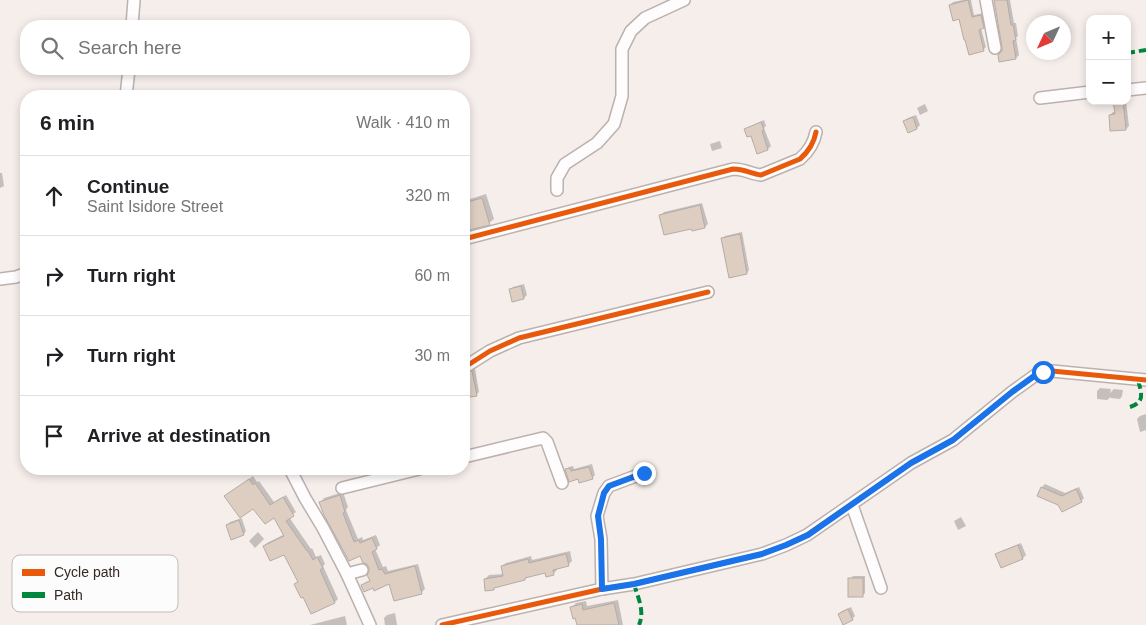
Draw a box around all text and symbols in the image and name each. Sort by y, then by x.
north arrow [1026,15,1071,60]
map controls [1086,15,1131,105]
button: + [1086,15,1131,60]
search box [20,20,470,75]
icon: search [38,34,66,62]
text: Search here [78,37,182,58]
button: − [1086,60,1131,105]
text: 6 min [40,111,95,134]
text: Walk · 410 m [356,114,450,131]
text: Continue [87,176,169,197]
icon: ahead [40,182,68,210]
text: 320 m [406,187,450,204]
text: Saint Isidore Street [87,198,223,215]
icon: right [40,262,68,290]
text: Turn right [87,265,175,286]
text: 60 m [414,267,450,284]
icon: right [40,342,68,370]
text: Turn right [87,345,175,366]
text: 30 m [414,347,450,364]
route start [1032,361,1055,384]
icon: arrive [40,422,68,450]
text: Arrive at destination [87,425,271,446]
route end [633,462,656,485]
legend [12,555,178,612]
text: Cycle path [54,564,120,580]
text: Path [54,587,83,603]

